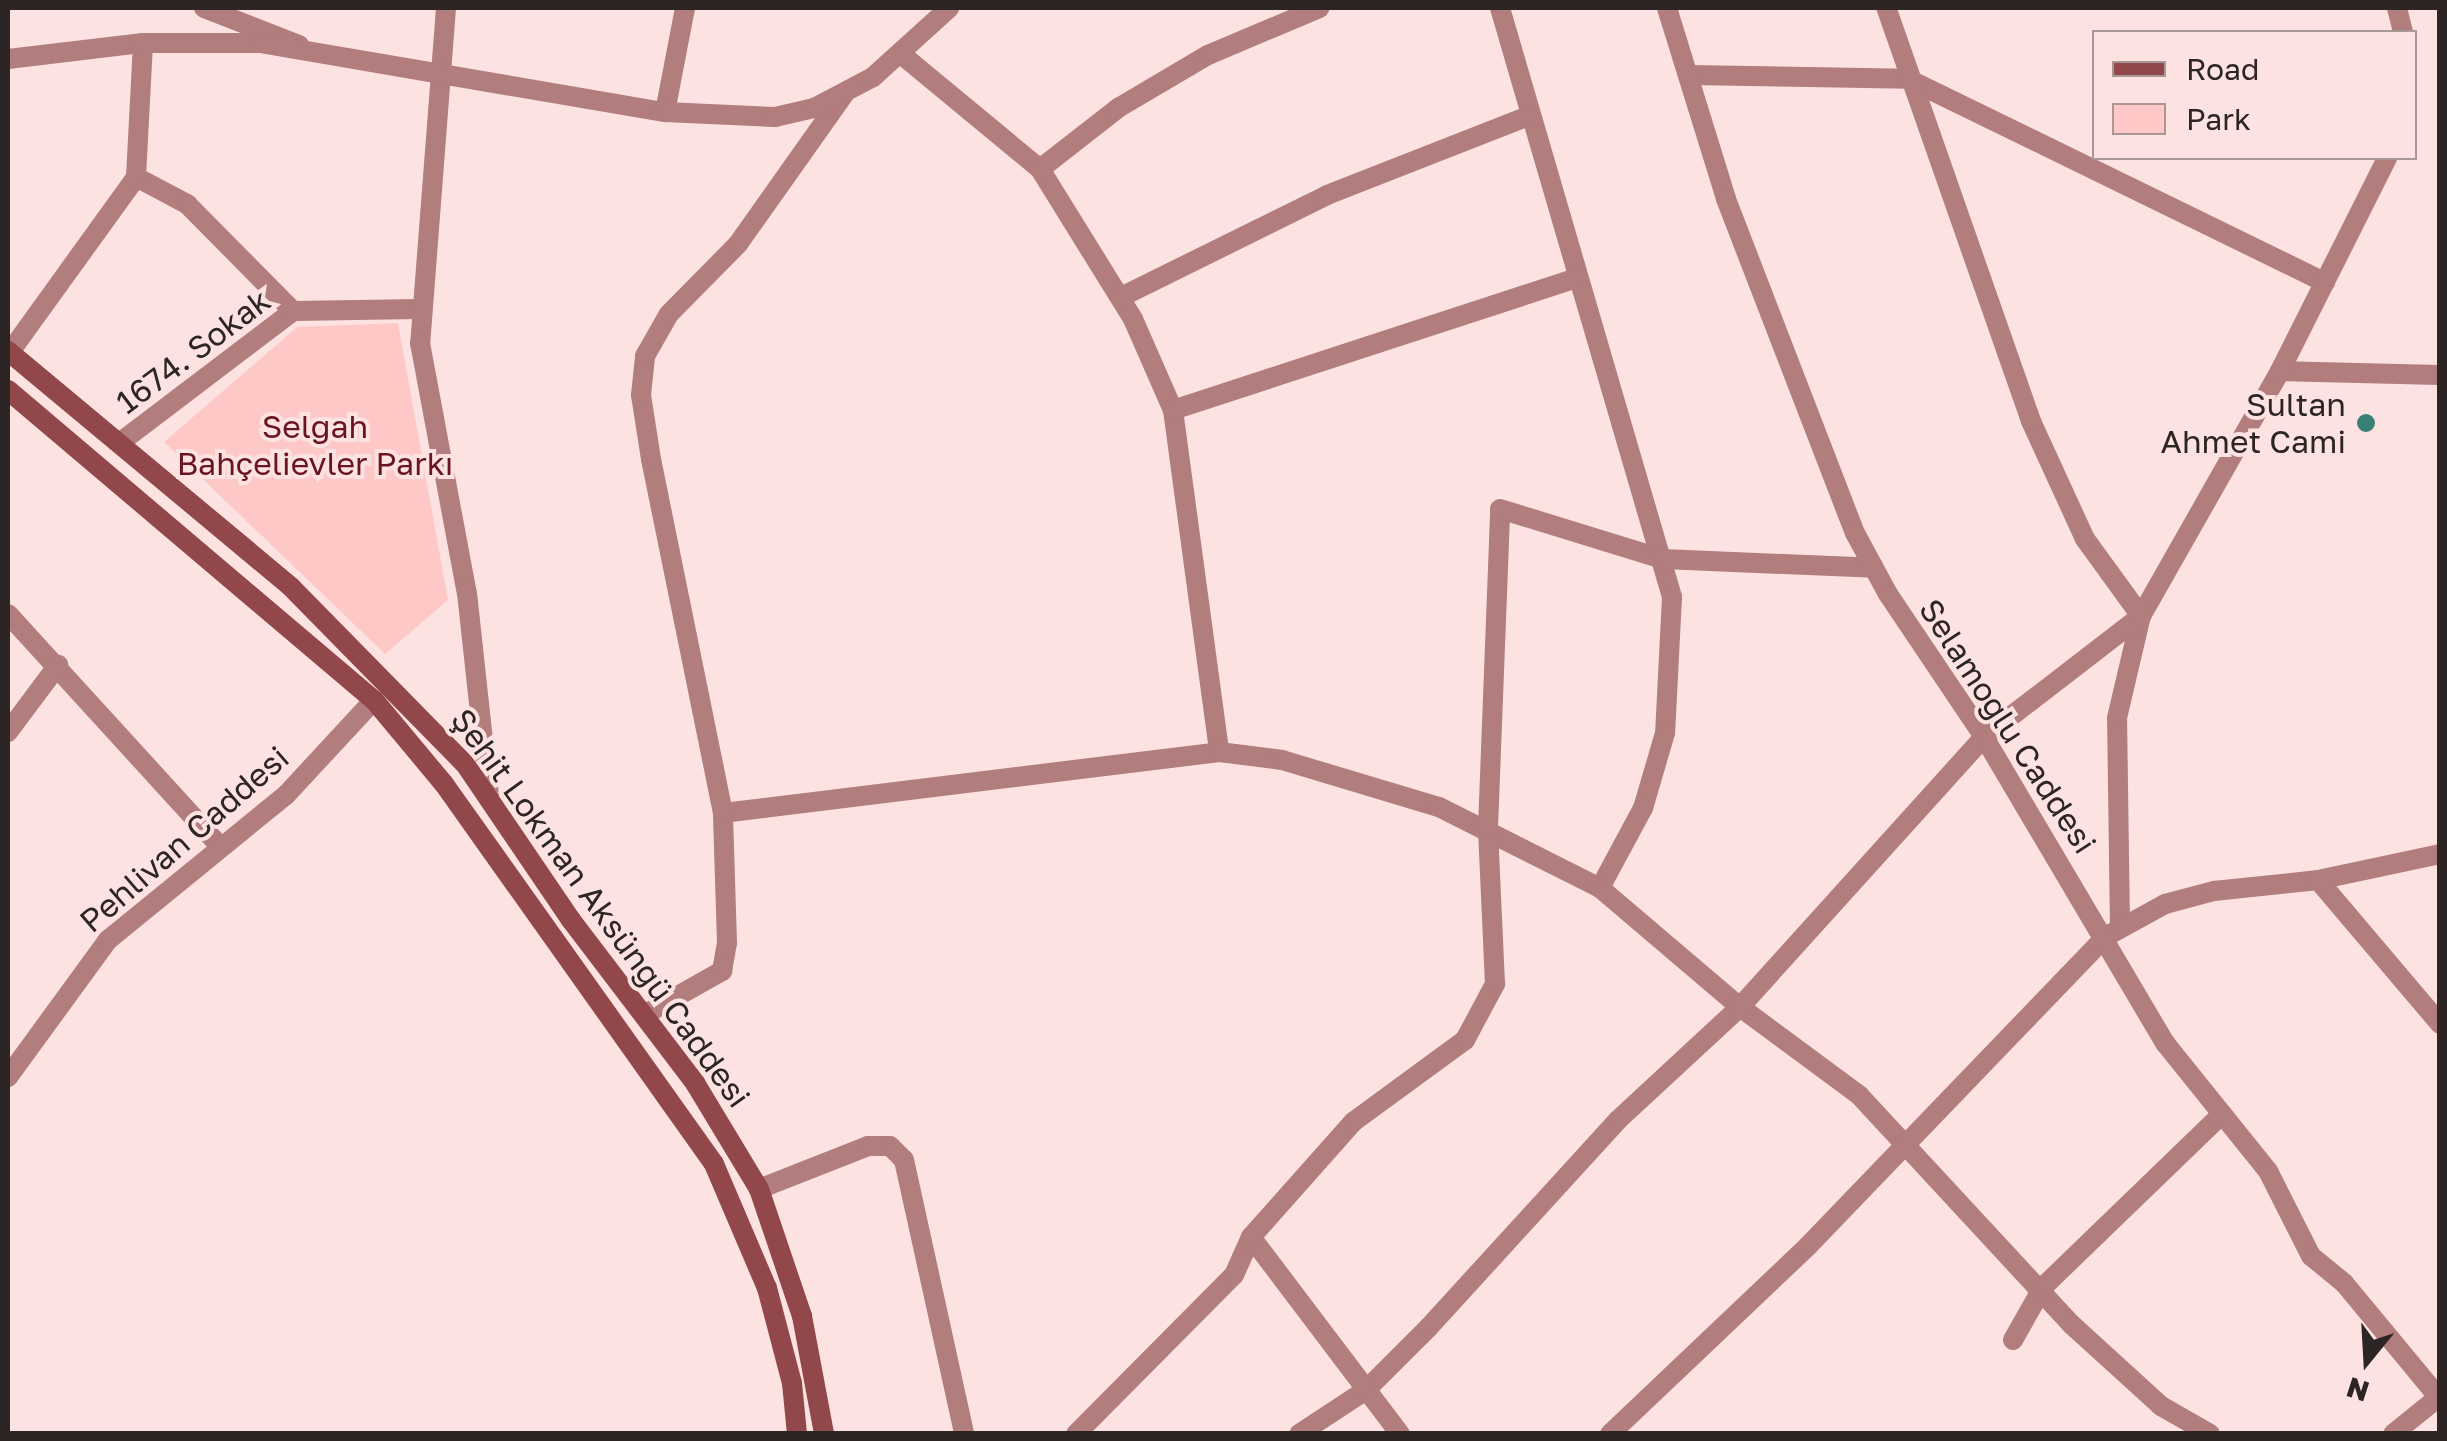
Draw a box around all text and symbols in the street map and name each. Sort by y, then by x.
legend [2092,30,2417,160]
text: Road [2186,51,2260,87]
text: Park [2186,101,2251,137]
street label: 1674. Sokak [109,281,277,421]
place label: Sultan Ahmet Cami [2160,386,2346,461]
park label: Selgah Bahçelievler Parkı [177,408,453,483]
marker: Sultan Ahmet Cami [2355,412,2377,434]
street label: Selamoğlu Caddesi [1911,592,2105,860]
street label: Şehit Lokman Aksüngü Caddesi [443,701,759,1115]
street label: Pehlivan Caddesi [72,738,296,940]
north arrow [2317,1311,2417,1411]
text: N [2342,1371,2373,1409]

